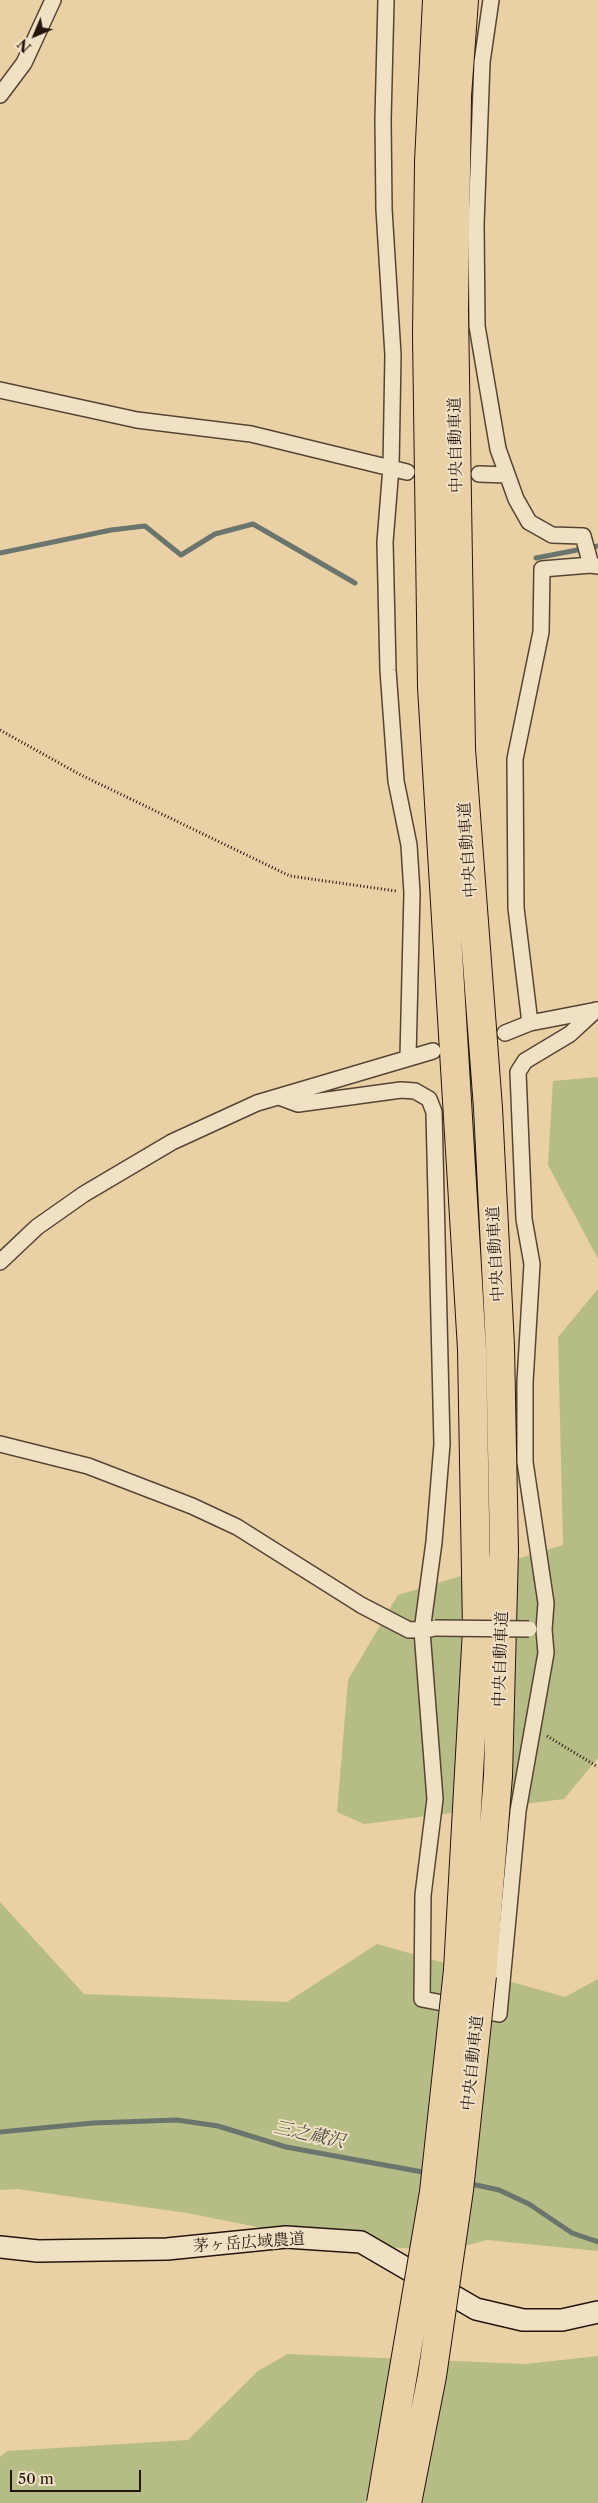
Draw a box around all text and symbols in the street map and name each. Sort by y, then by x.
north arrow [10,10,60,60]
text: N [14,35,35,56]
street label: 中央自動車道 [446,397,466,493]
street label: 中央自動車道 [455,801,481,899]
street label: 中央自動車道 [484,1206,508,1302]
street label: 中央自動車道 [490,1611,512,1707]
street label: 中央自動車道 [458,2014,488,2112]
water label: 三之蔵沢 [272,2117,346,2153]
street label: 茅ヶ岳広域農道 [192,2230,306,2256]
scale bar [12,2460,144,2492]
text: 50 m [18,2469,54,2488]

